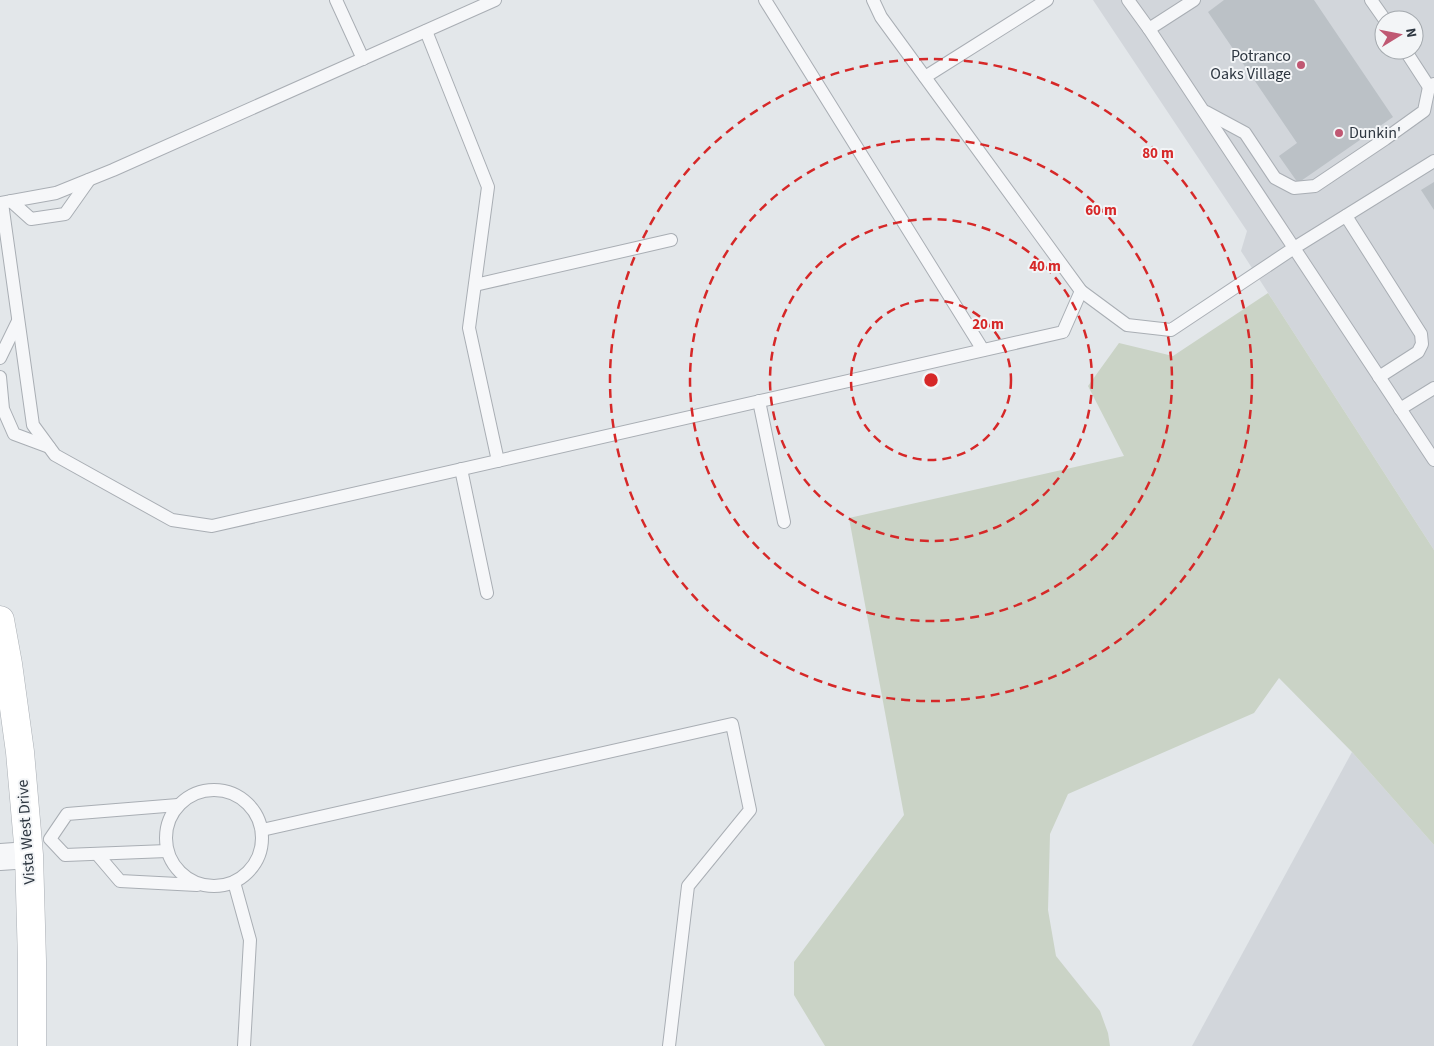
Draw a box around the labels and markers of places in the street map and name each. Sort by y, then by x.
place label: Potranco Oaks Village [1210,45,1291,85]
marker: Potranco Oaks Village [1295,59,1307,71]
place label: Dunkin' [1349,122,1401,144]
marker: Dunkin' [1333,127,1345,139]
centre of rings [922,371,940,389]

